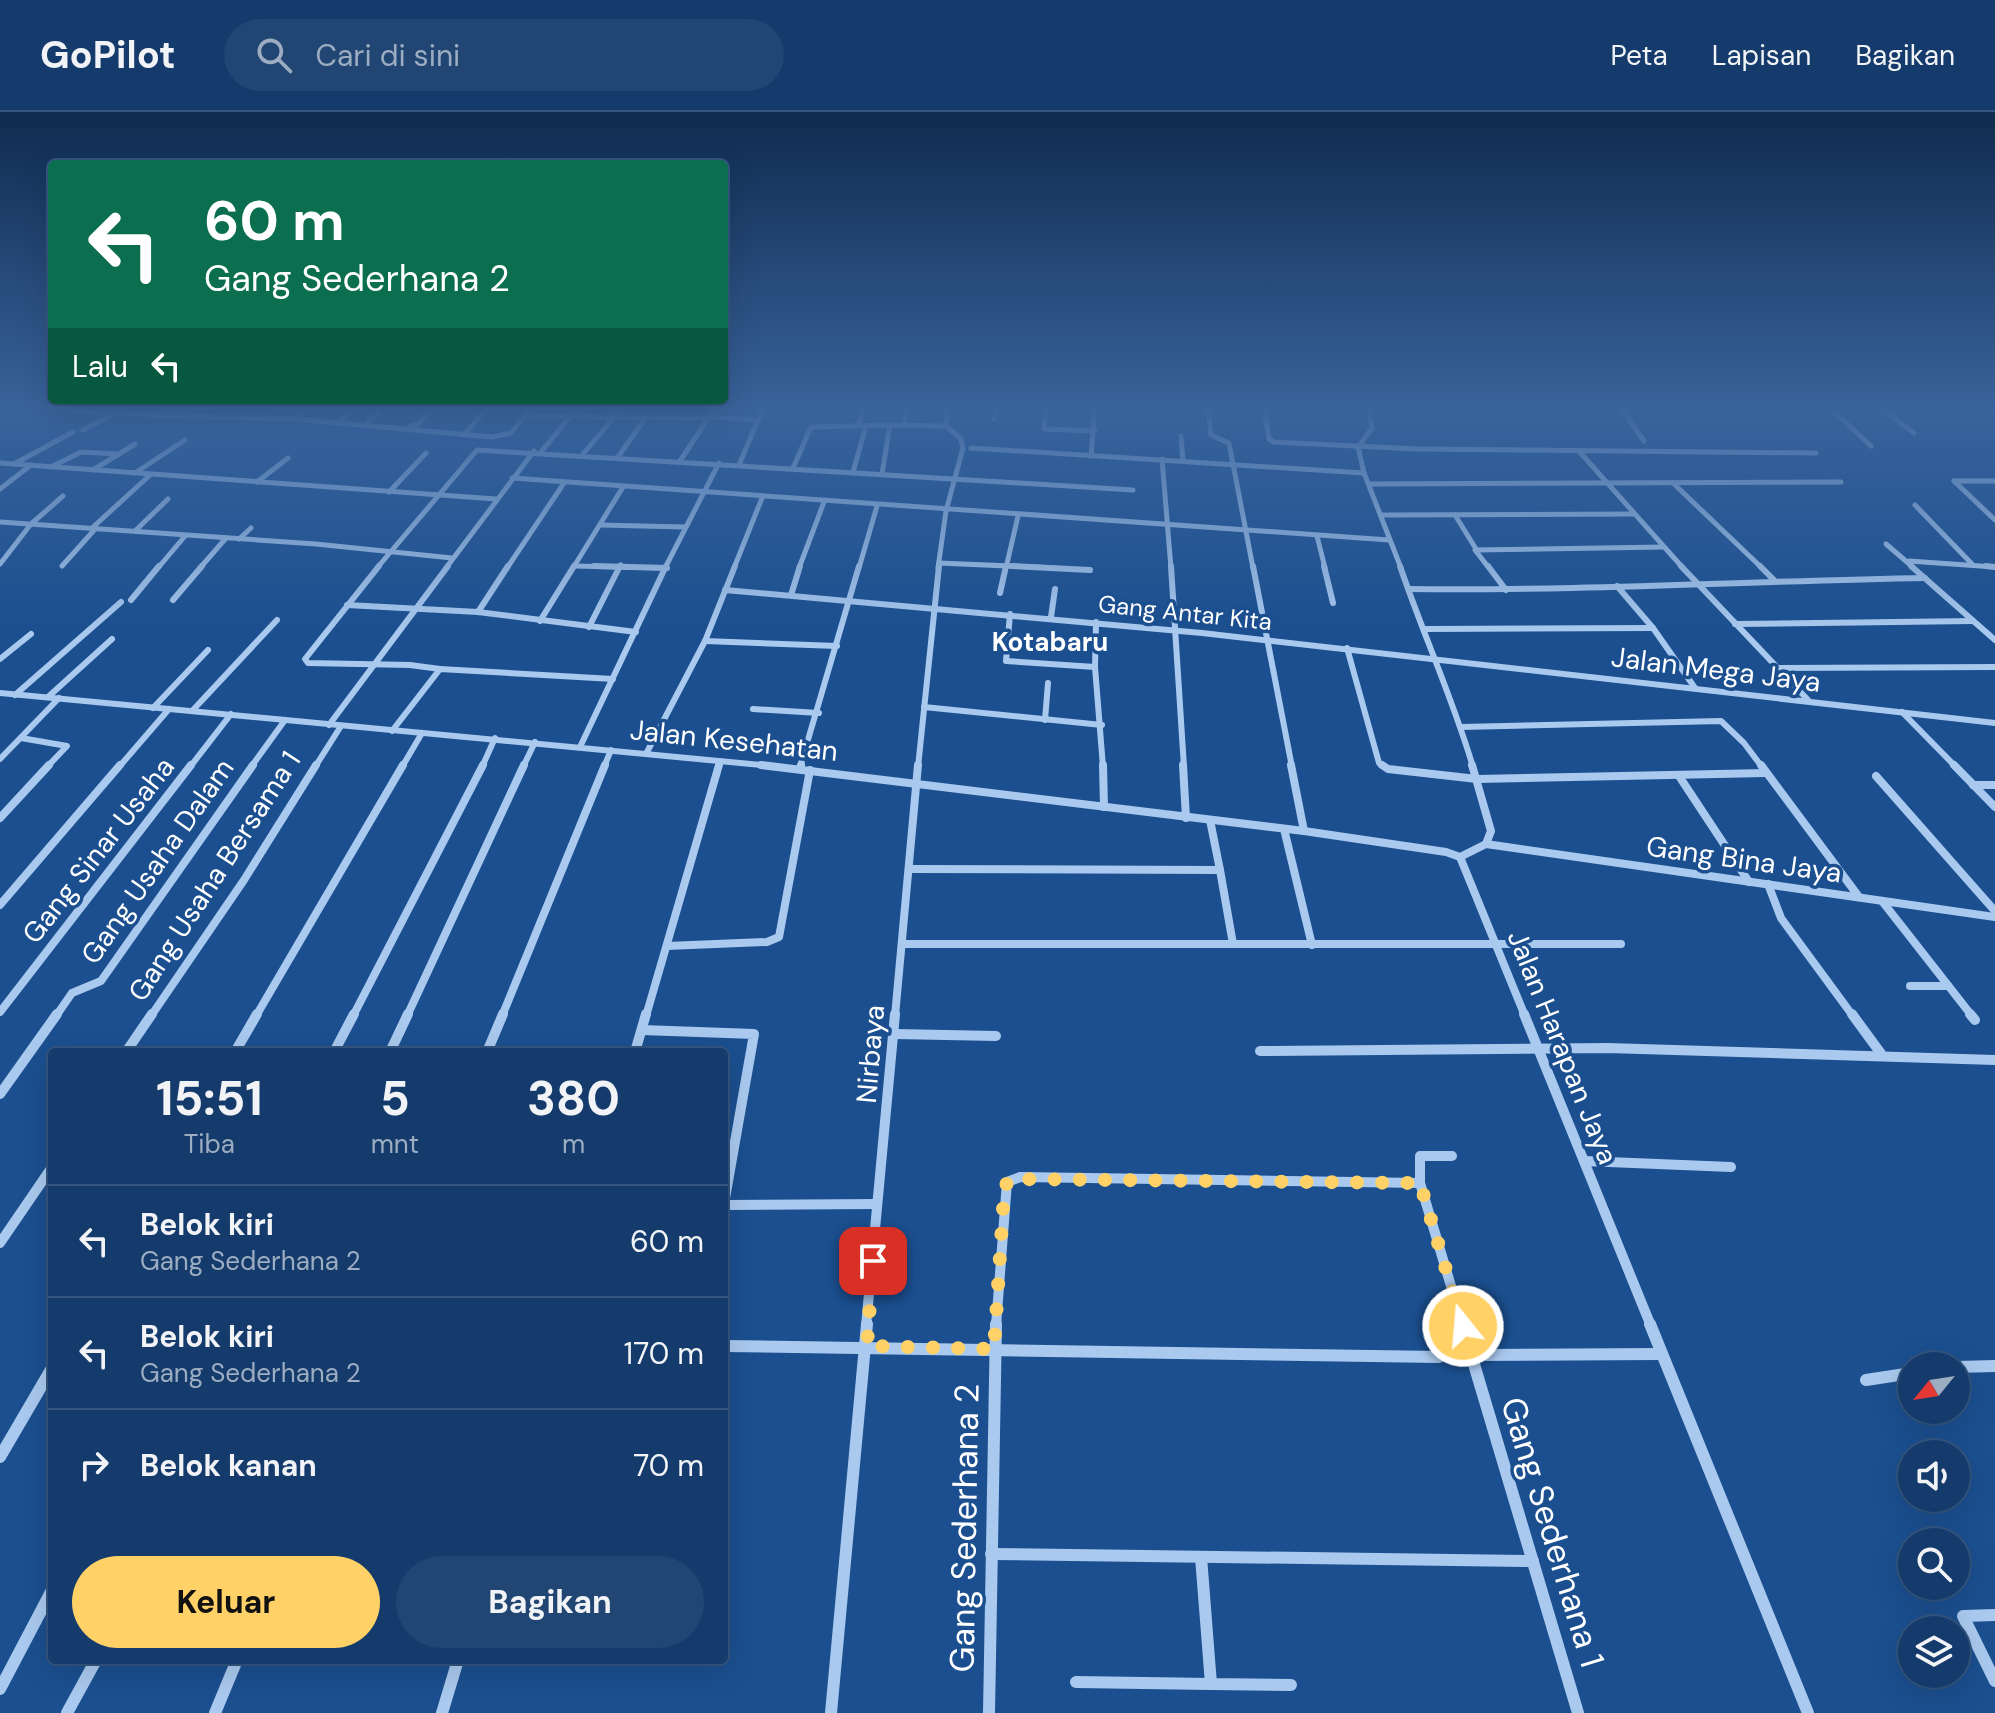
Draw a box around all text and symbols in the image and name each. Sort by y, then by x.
search box [224,19,784,91]
text: GoPilot [40,30,176,80]
icon: search [252,33,296,77]
text: Cari di sini [316,36,460,75]
text: Peta [1611,37,1668,74]
text: Lapisan [1712,37,1811,74]
text: Bagikan [1855,37,1955,74]
text: 60 m [204,184,345,257]
icon: left [72,192,176,296]
text: Gang Sederhana 2 [204,255,510,302]
icon: left [144,344,188,388]
text: Lalu [72,347,128,386]
street label: Gang Antar Kita [1097,588,1273,637]
district label: Kotabaru [992,625,1108,659]
street label: Jalan Mega Jaya [1609,638,1823,701]
street label: Jalan Kesehatan [628,711,840,770]
street label: Gang Usaha Bersama 1 [120,744,309,1008]
street label: Gang Sinar Usaha [14,750,183,951]
street label: Gang Usaha Dalam [73,751,242,971]
street label: Gang Bina Jaya [1644,827,1844,892]
street label: Jalan Harapan Jaya [1499,925,1626,1170]
street label: Nirbaya [848,1003,893,1105]
text: 15:51 [156,1067,263,1130]
text: 5 [380,1067,410,1130]
text: 380 [527,1067,620,1130]
text: Tiba [184,1127,235,1161]
text: mnt [371,1127,419,1161]
text: m [562,1127,585,1161]
text: Belok kiri [140,1205,274,1244]
icon: left [72,1219,116,1263]
text: 60 m [630,1222,704,1261]
pin [839,1227,907,1295]
icon: arrive [851,1239,895,1283]
text: Gang Sederhana 2 [140,1244,361,1278]
position arrow [1421,1284,1505,1368]
text: Belok kiri [140,1317,274,1356]
icon: left [72,1331,116,1375]
text: 170 m [624,1334,704,1373]
north arrow [1898,1352,1970,1424]
map controls [1898,1352,1970,1688]
text: Gang Sederhana 2 [140,1356,361,1390]
street label: Gang Sederhana 2 [939,1383,990,1673]
street label: Gang Sederhana 1 [1490,1392,1615,1672]
button: sound [1898,1440,1970,1512]
icon: right [72,1443,116,1487]
text: Belok kanan [140,1446,317,1485]
text: 70 m [633,1446,704,1485]
button: search [1898,1528,1970,1600]
button: Keluar [72,1556,380,1648]
button: Bagikan [396,1556,704,1648]
button: layers [1898,1616,1970,1688]

